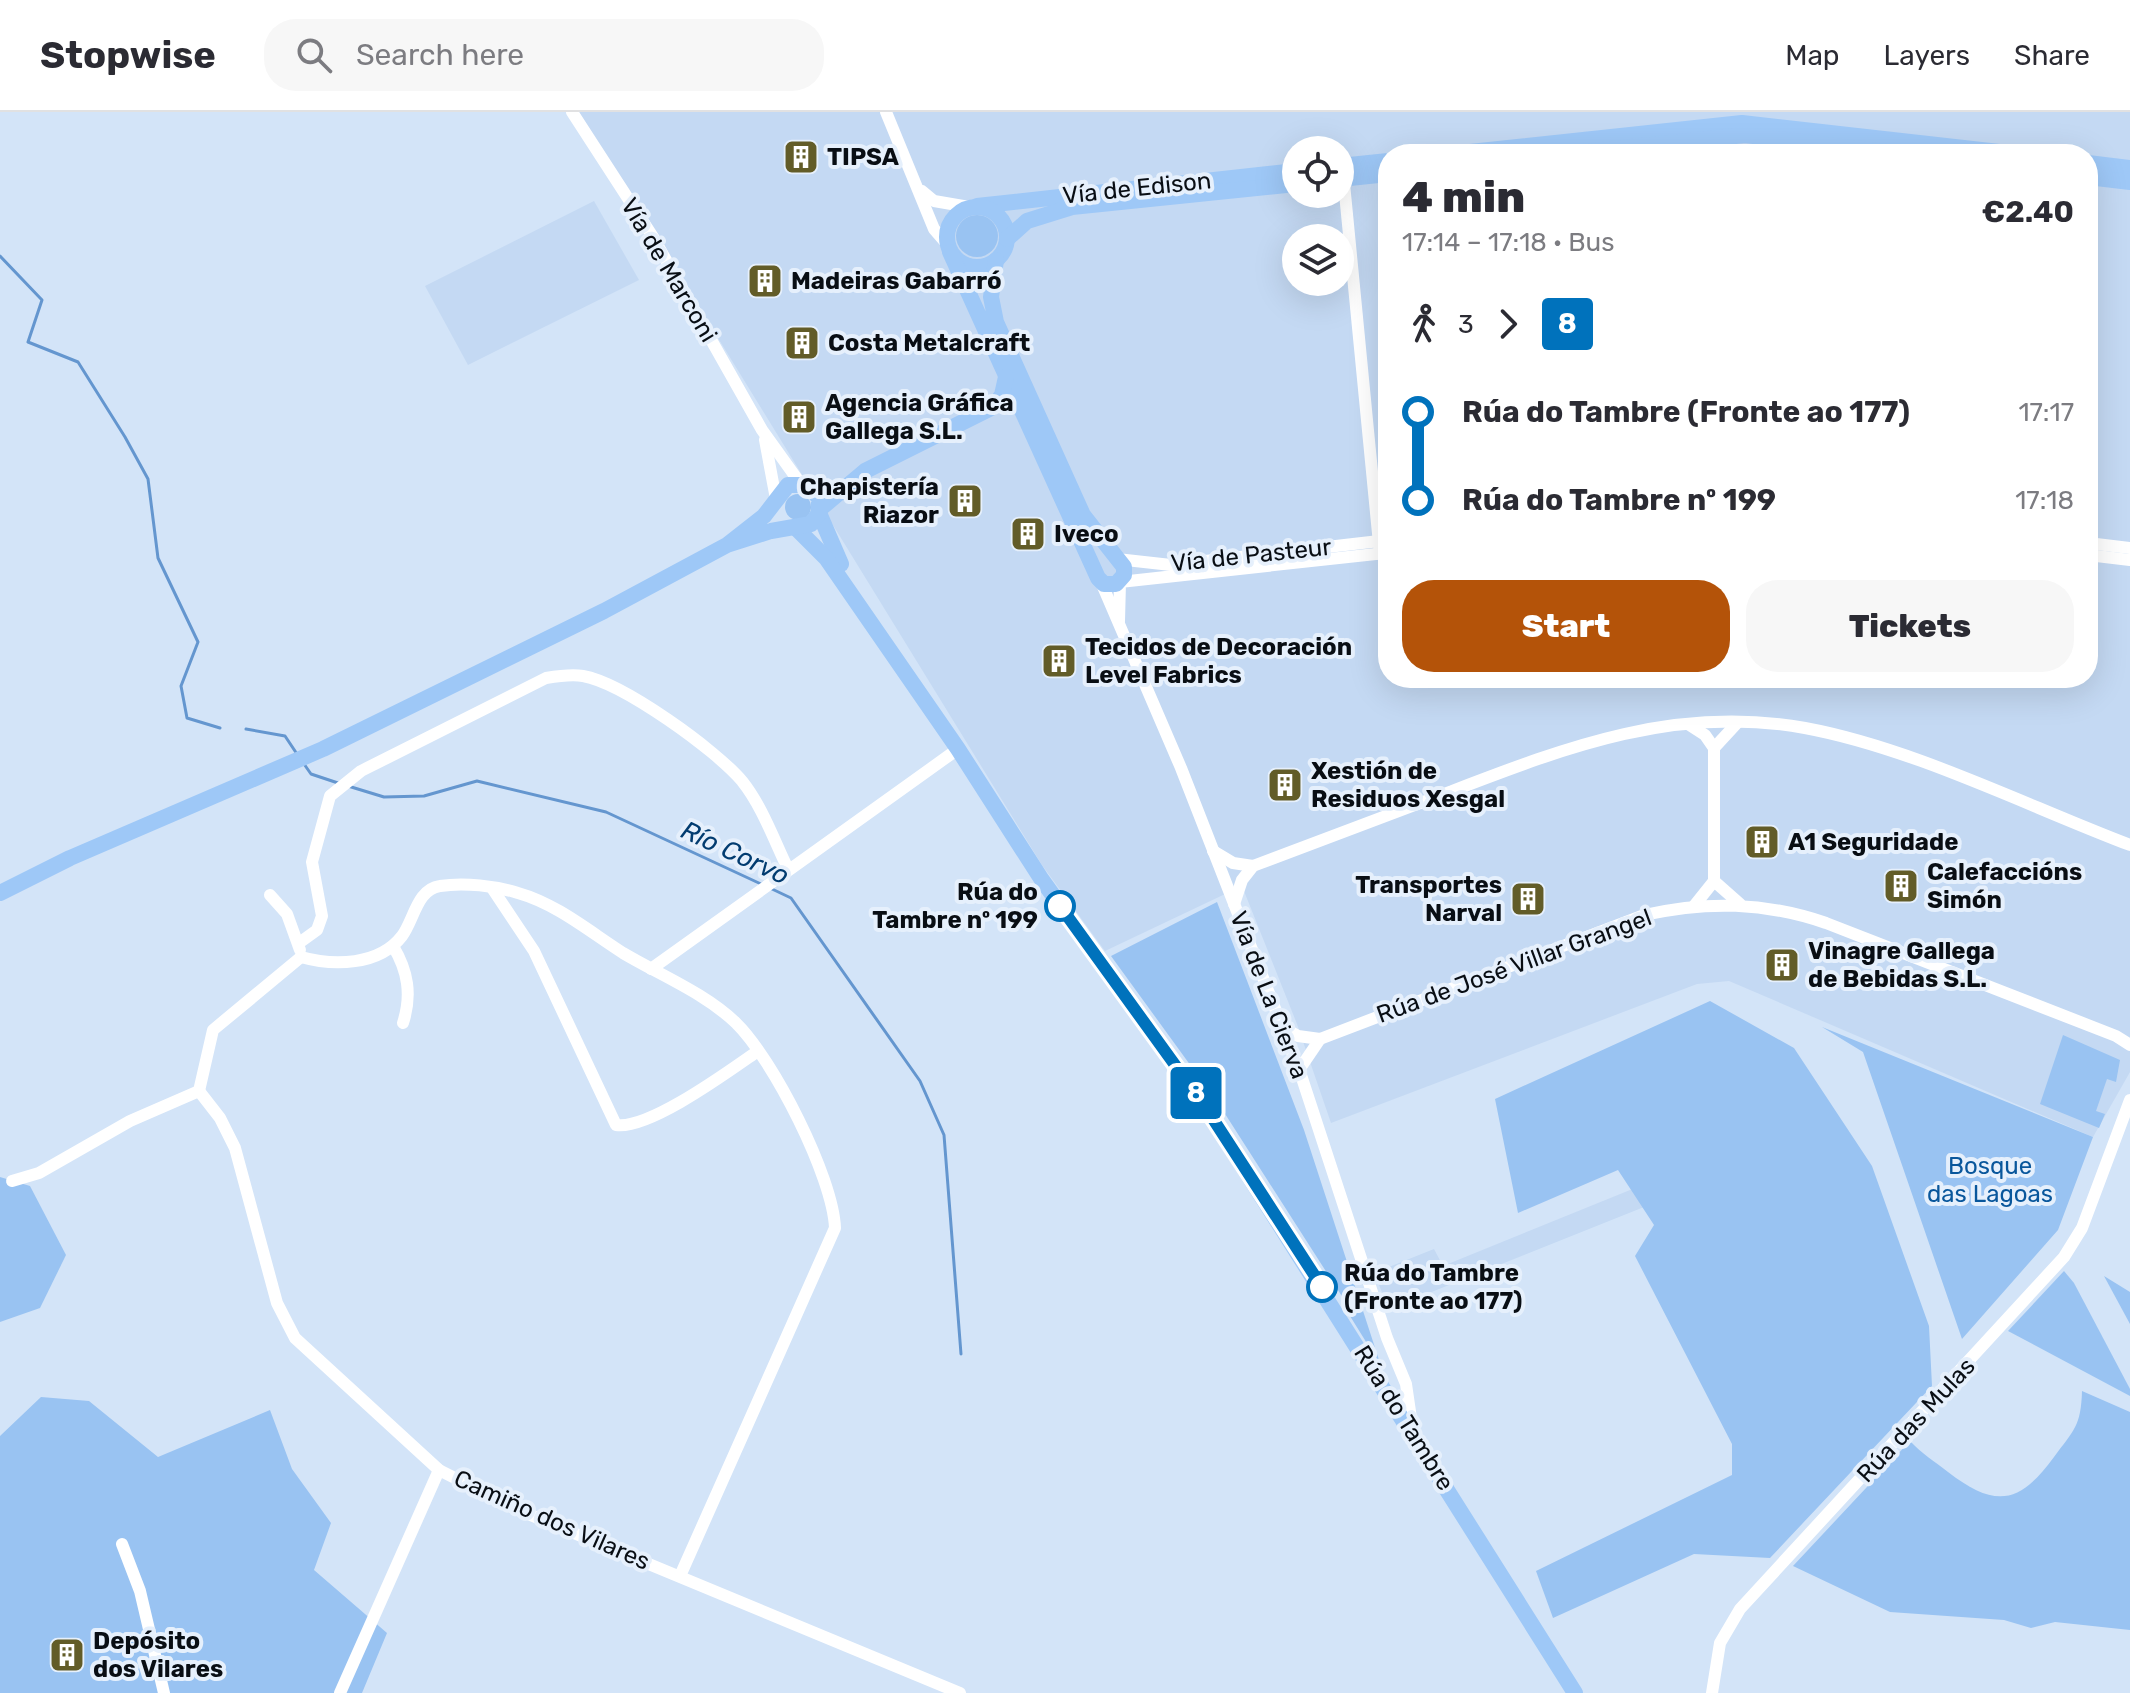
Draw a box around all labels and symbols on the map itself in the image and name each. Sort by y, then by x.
building icon: TIPSA [782,138,820,176]
place label: TIPSA [827,143,899,171]
street label: Vía de Edison [1061,166,1213,210]
street label: Vía de Marconi [615,193,723,347]
building icon: Madeiras Gabarró [746,262,784,300]
place label: Madeiras Gabarró [791,267,1002,295]
building icon: Costa Metalcraft [783,324,821,362]
place label: Costa Metalcraft [828,329,1030,357]
place label: Agencia Gráfica Gallega S.L. [825,389,1014,445]
building icon: Agencia Gráfica Gallega S.L. [780,398,818,436]
place label: Chapistería Riazor [800,473,939,529]
building icon: Chapistería Riazor [946,482,984,520]
building icon: Iveco [1009,515,1047,553]
place label: Iveco [1054,520,1119,548]
street label: Vía de Pasteur [1169,533,1333,577]
place label: Tecidos de Decoración Level Fabrics [1085,633,1352,689]
building icon: Tecidos de Decoración Level Fabrics [1040,642,1078,680]
place label: Xestión de Residuos Xesgal [1311,757,1505,813]
building icon: Xestión de Residuos Xesgal [1266,766,1304,804]
water label: Río Corvo [676,815,794,891]
building icon: A1 Seguridade [1743,823,1781,861]
place label: A1 Seguridade [1788,828,1958,856]
place label: Calefaccións Simón [1927,858,2082,914]
building icon: Calefaccións Simón [1882,867,1920,905]
place label: Transportes Narval [1355,871,1502,927]
place label: Rúa do Tambre nº 199 [872,878,1038,934]
building icon: Transportes Narval [1509,880,1547,918]
marker: Rúa do Tambre nº 199 [1045,891,1075,921]
street label: Rúa de José Villar Grangel [1373,903,1655,1029]
street label: Vía de La Cierva [1224,907,1314,1083]
place label: Vinagre Gallega de Bebidas S.L. [1808,937,1995,993]
building icon: Vinagre Gallega de Bebidas S.L. [1763,946,1801,984]
line badge: 8 [1170,1067,1222,1119]
park label: Bosque das Lagoas [1927,1152,2053,1208]
place label: Rúa do Tambre (Fronte ao 177) [1344,1259,1522,1315]
marker: Rúa do Tambre (Fronte ao 177) [1307,1272,1337,1302]
street label: Rúa do Tambre [1348,1340,1460,1496]
street label: Rúa das Mulas [1851,1352,1981,1488]
street label: Camiño dos Vilares [450,1464,654,1576]
place label: Depósito dos Vilares [93,1627,223,1683]
building icon: Depósito dos Vilares [48,1636,86,1674]

